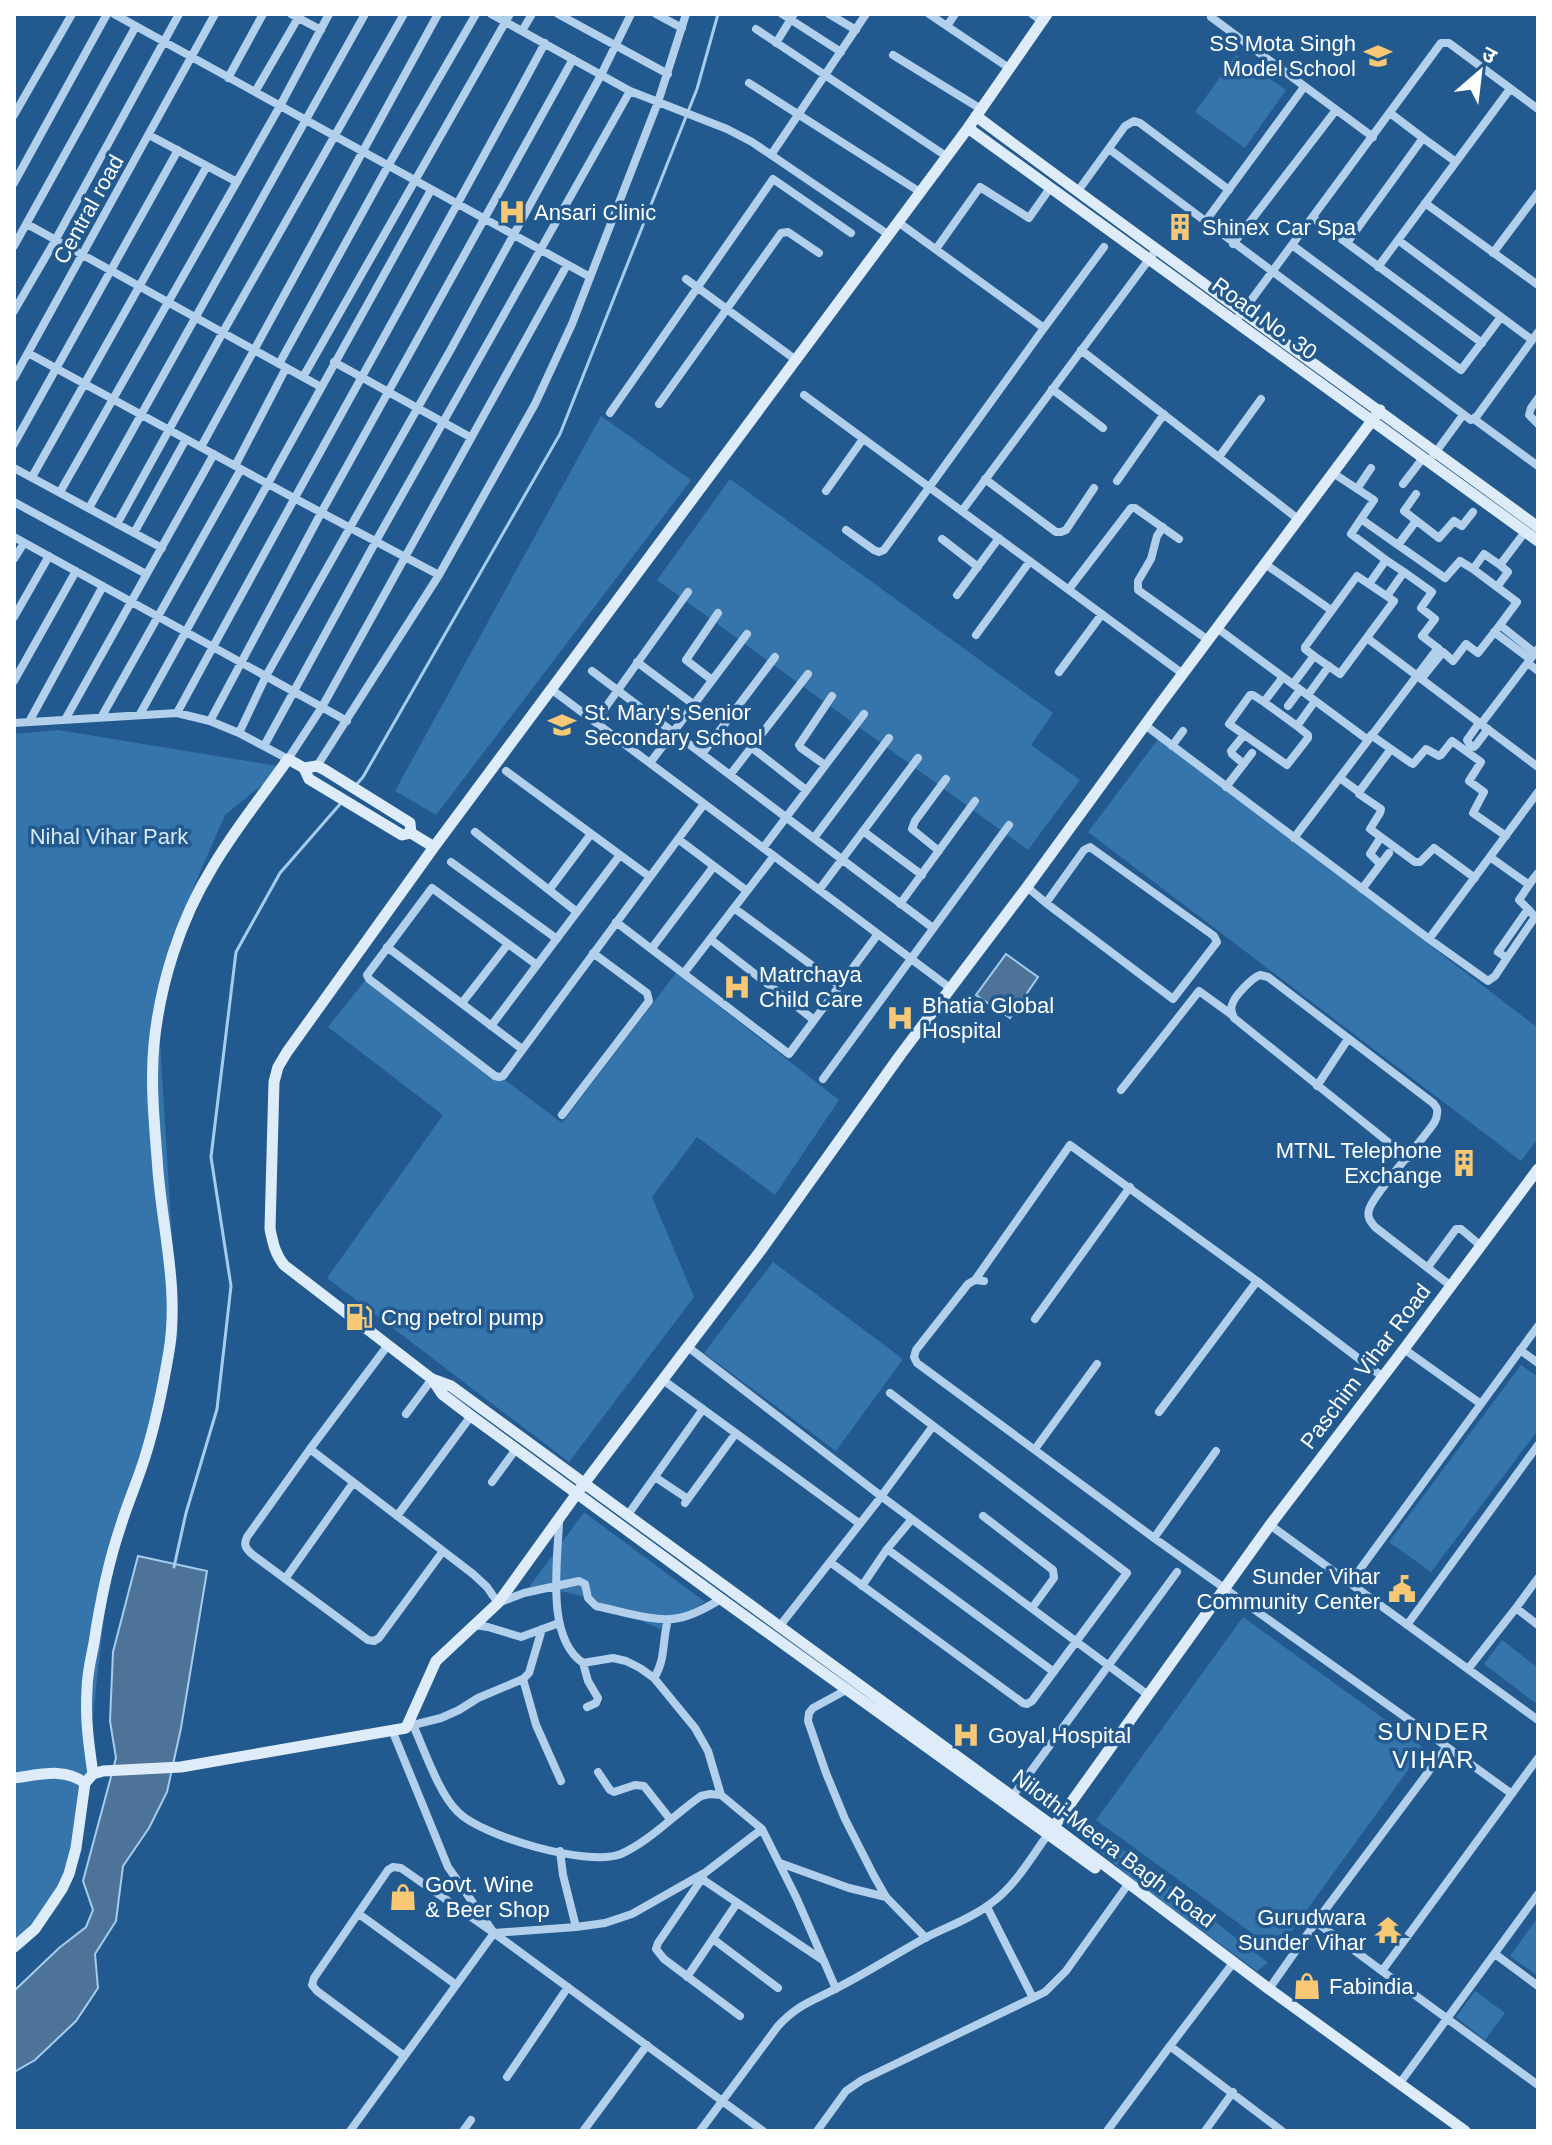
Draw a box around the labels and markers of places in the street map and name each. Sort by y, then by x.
place label: SS Mota Singh Model School [1209,31,1356,81]
school or university icon: SS Mota Singh Model School [1363,41,1393,71]
hospital icon: Ansari Clinic [497,197,527,227]
place label: Ansari Clinic [534,200,656,225]
building icon: Shinex Car Spa [1165,212,1195,242]
place label: Shinex Car Spa [1202,215,1357,240]
place label: St. Mary's Senior Secondary School [584,700,763,750]
school or university icon: St. Mary's Senior Secondary School [547,710,577,740]
place label: Matrchaya Child Care [759,962,863,1012]
hospital icon: Matrchaya Child Care [722,972,752,1002]
place label: Bhatia Global Hospital [922,993,1054,1043]
hospital icon: Bhatia Global Hospital [885,1003,915,1033]
place label: MTNL Telephone Exchange [1276,1138,1442,1188]
building icon: MTNL Telephone Exchange [1449,1148,1479,1178]
fuel station icon: Cng petrol pump [344,1302,374,1332]
place label: Cng petrol pump [381,1305,544,1330]
place label: Sunder Vihar Community Center [1197,1564,1380,1614]
public building icon: Sunder Vihar Community Center [1387,1574,1417,1604]
hospital icon: Goyal Hospital [951,1720,981,1750]
place label: Goyal Hospital [988,1723,1131,1748]
place label: Govt. Wine & Beer Shop [425,1872,550,1922]
shop icon: Govt. Wine & Beer Shop [388,1882,418,1912]
place label: Gurudwara Sunder Vihar [1238,1905,1367,1955]
temple icon: Gurudwara Sunder Vihar [1373,1915,1403,1945]
shop icon: Fabindia [1292,1971,1322,2001]
place label: Fabindia [1329,1974,1414,1999]

